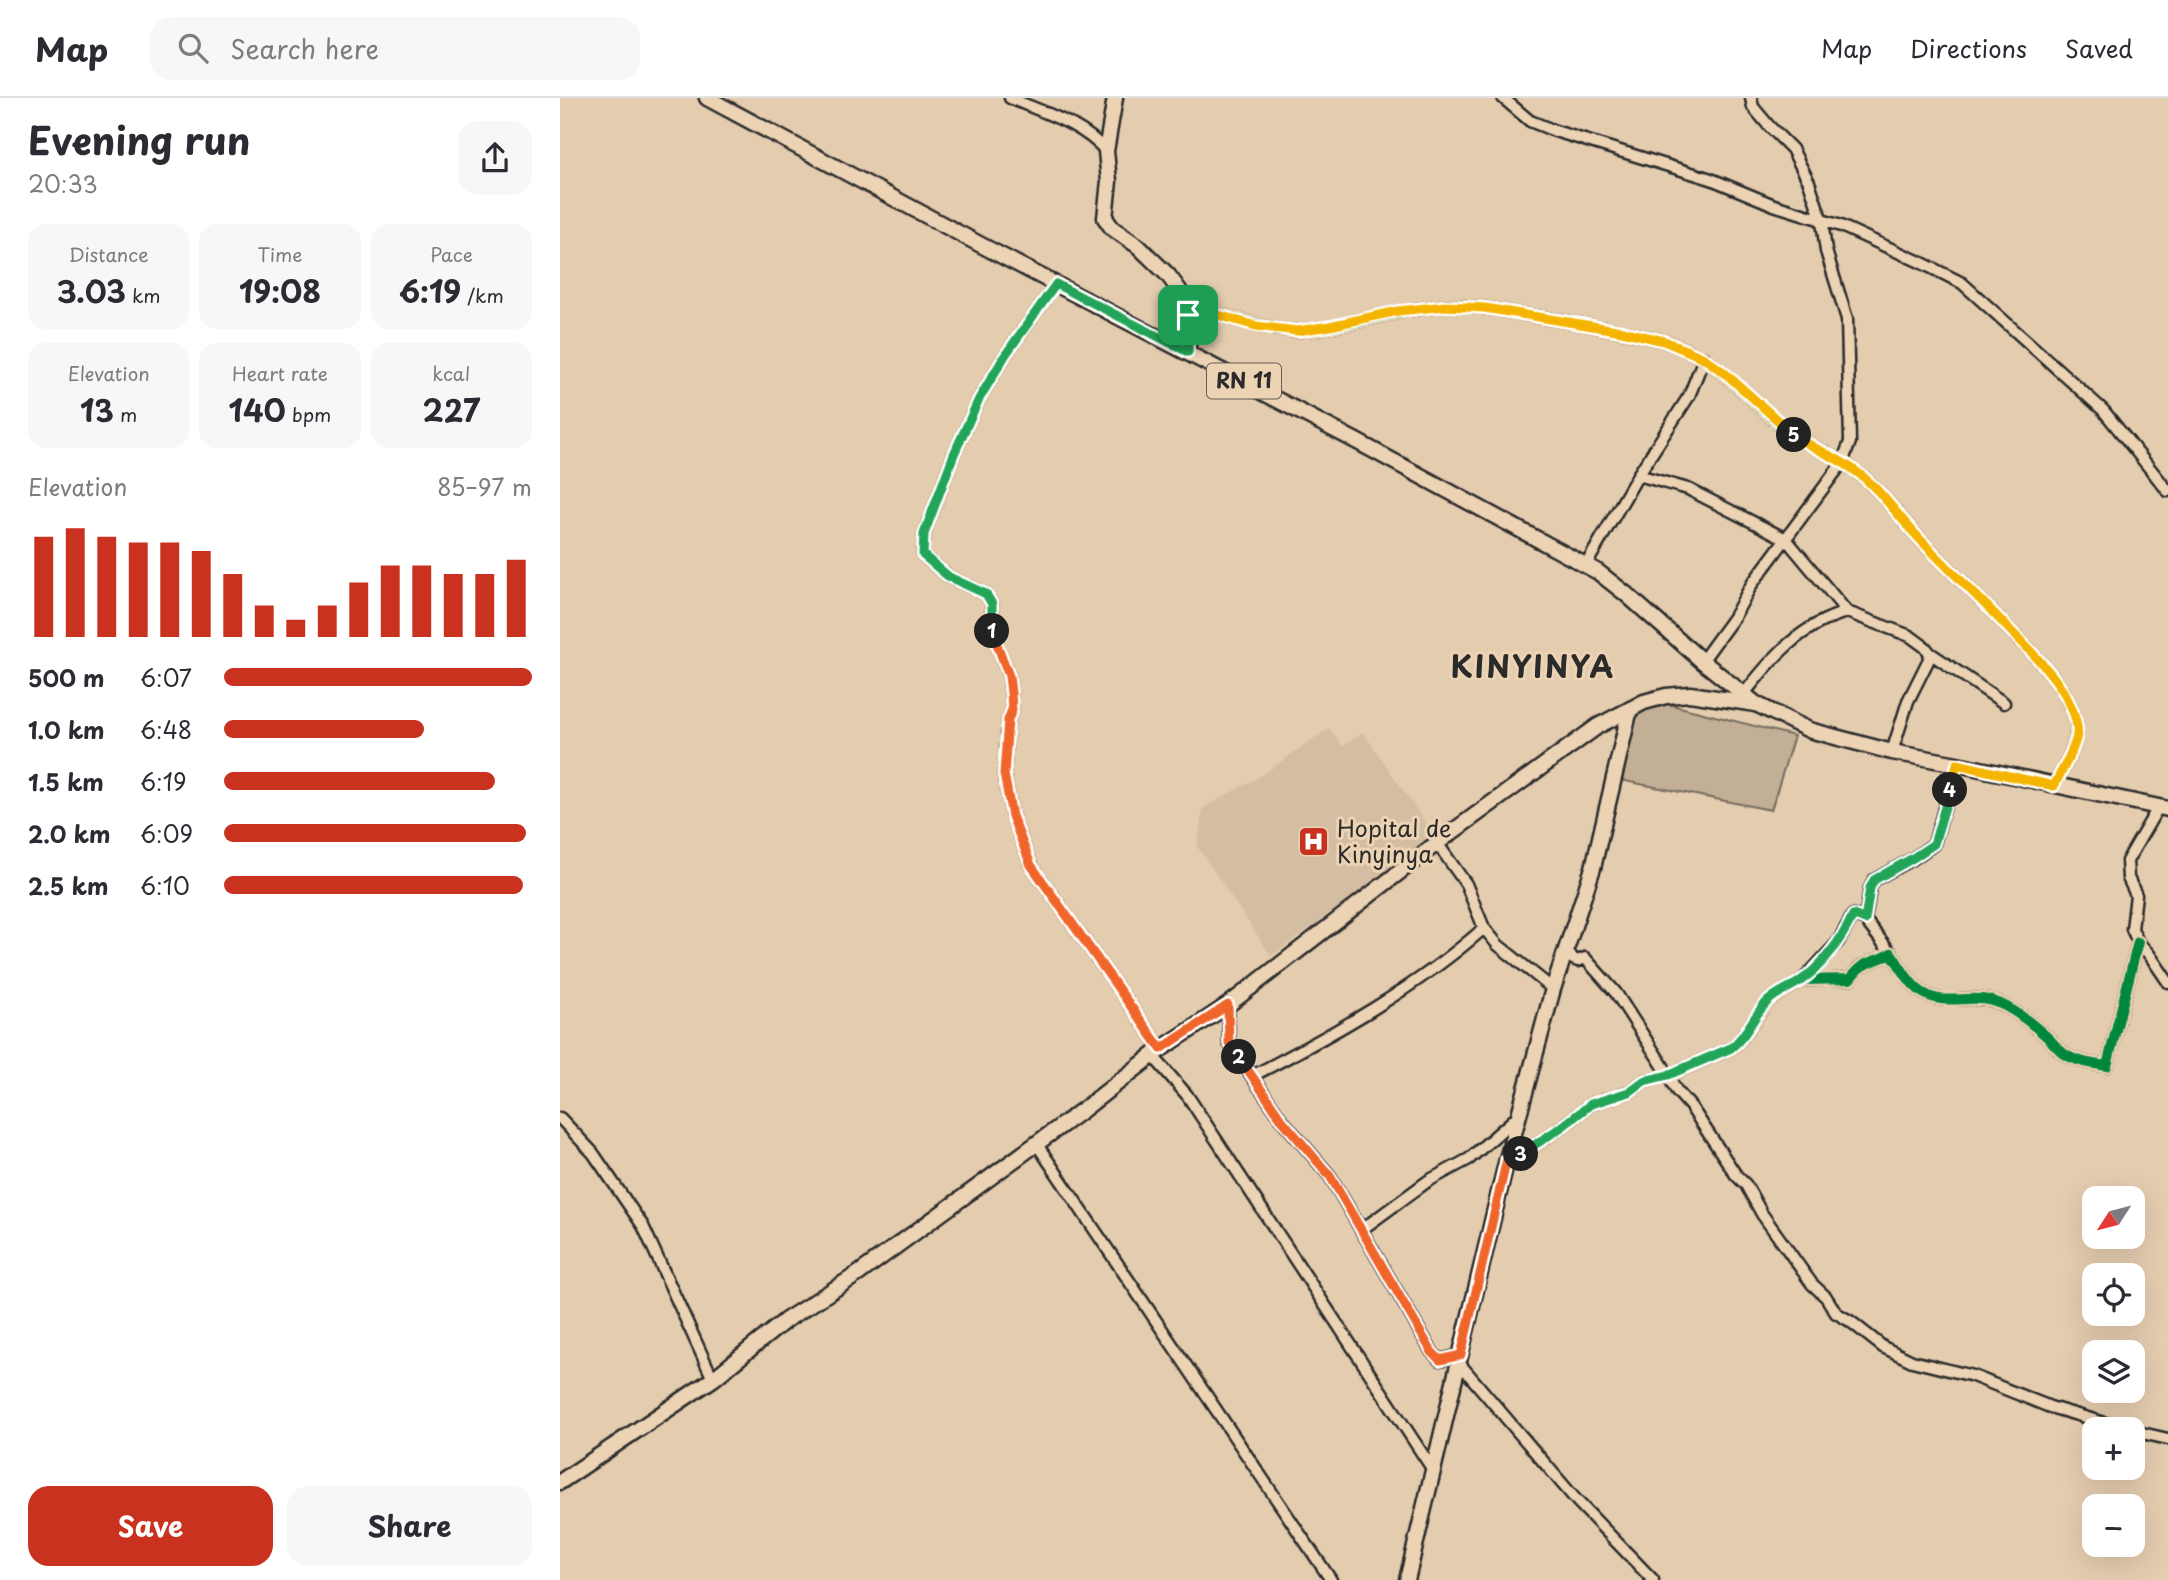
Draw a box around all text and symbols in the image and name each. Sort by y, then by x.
search box [150,17,640,80]
text: Map [35,23,108,73]
icon: search [174,29,212,67]
text: Search here [230,29,379,68]
text: Map [1821,30,1872,66]
text: Directions [1910,30,2027,66]
text: Saved [2065,30,2133,66]
text: Evening run [28,111,250,168]
button: share [458,121,532,195]
text: 20:33 [28,166,98,201]
text: Distance [69,240,149,268]
text: Time [258,240,302,268]
text: Pace [430,240,473,268]
text: 3.03 [57,268,126,313]
text: 19:08 [239,268,321,313]
text: 6:19 [399,268,461,313]
text: km [126,281,161,309]
text: /km [461,281,504,309]
pin [1158,285,1218,345]
icon: arrive [1169,296,1207,334]
text: Elevation [68,359,150,387]
text: Heart rate [232,359,328,387]
text: kcal [432,359,470,387]
road number: RN 11 [1207,364,1281,398]
text: 13 [80,387,114,432]
text: 140 [229,387,286,432]
text: 227 [423,387,480,432]
text: m [114,400,137,428]
text: bpm [286,400,331,428]
pin: 5 [1776,418,1812,452]
text: 5 [1787,420,1800,448]
text: Elevation [28,469,127,504]
text: 85–97 m [437,469,532,504]
pin: 1 [974,614,1010,648]
text: 1 [987,616,996,644]
district label: KINYINYA [1451,643,1615,688]
text: 500 m [28,660,105,695]
text: 6:07 [140,660,192,695]
text: 1.0 km [28,712,105,747]
text: 6:48 [140,712,192,747]
text: 1.5 km [28,764,104,799]
text: 6:19 [140,764,186,799]
pin: 4 [1932,772,1968,808]
text: 4 [1943,775,1956,803]
place label: Hopital de Kinyinya [1337,810,1452,871]
text: 2.0 km [28,816,110,851]
text: 6:09 [140,816,193,851]
hospital icon: Hopital de Kinyinya [1297,825,1331,859]
text: 2.5 km [28,868,108,903]
text: 6:10 [140,868,190,903]
pin: 2 [1222,1040,1256,1074]
text: 2 [1232,1042,1245,1070]
pin: 3 [1504,1136,1538,1172]
text: 3 [1514,1139,1527,1167]
north arrow [2082,1186,2146,1250]
map controls [2082,1186,2145,1557]
button: locate [2082,1263,2145,1326]
button: layers [2082,1340,2145,1403]
button: + [2082,1417,2145,1480]
button: Save [28,1486,273,1566]
button: Share [287,1486,532,1566]
button: − [2082,1494,2145,1557]

